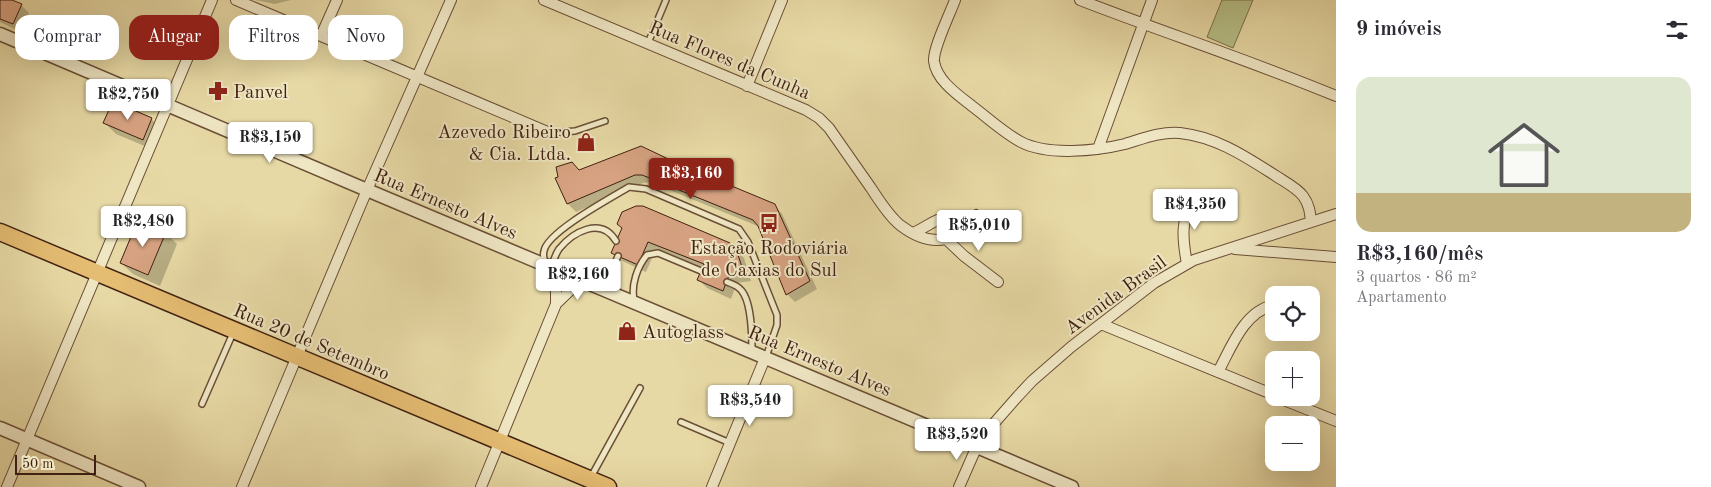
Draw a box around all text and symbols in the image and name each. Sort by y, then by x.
chip: Comprar [15,15,119,60]
chip: Alugar [129,15,219,60]
chip: Filtros [229,15,318,60]
chip: Novo [328,15,403,60]
icon: filters [1663,16,1691,44]
street label: Rua Flores da Cunha [645,19,813,104]
text: 9 imóveis [1356,19,1441,40]
pin: R$2,750 [82,78,174,121]
pharmacy icon: Panvel [207,80,229,102]
place label: Panvel [233,84,288,103]
text: R$2,750 [97,87,159,103]
icon: home [1479,110,1569,200]
pin: R$3,150 [224,121,316,164]
place label: Azevedo Ribeiro & Cia. Ltda. [437,124,571,165]
text: R$3,150 [239,130,301,146]
shop icon: Azevedo Ribeiro & Cia. Ltda. [575,131,597,153]
pin: R$3,160 [645,158,737,200]
text: R$3,160 [660,166,722,182]
street label: Rua Ernesto Alves [371,167,520,244]
pin: R$4,350 [1149,188,1241,231]
text: R$4,350 [1164,197,1226,213]
pin: R$2,480 [97,206,189,248]
pin: R$5,010 [933,210,1025,252]
bus stop icon: Estação Rodoviária de Caxias do Sul [758,212,780,234]
text: R$2,480 [112,214,174,230]
text: R$5,010 [948,218,1010,234]
place label: Estação Rodoviária de Caxias do Sul [690,240,849,281]
text: R$3,160/mês [1356,244,1483,265]
street label: Avenida Brasil [1062,253,1171,339]
pin: R$2,160 [532,258,624,301]
text: R$2,160 [547,267,609,283]
text: 3 quartos · 86 m² [1356,270,1477,286]
map controls [1265,286,1320,471]
button: locate [1265,286,1320,341]
text: Apartamento [1356,290,1447,306]
street label: Rua 20 de Setembro [230,302,392,385]
shop icon: Autoglass [616,320,638,342]
place label: Autoglass [642,324,724,343]
street label: Rua Ernesto Alves [745,324,894,401]
button: + [1265,351,1320,406]
pin: R$3,540 [704,384,796,427]
text: R$3,540 [719,393,781,409]
button: − [1265,416,1320,471]
pin: R$3,520 [911,418,1003,461]
text: R$3,520 [926,427,988,443]
scale bar [15,452,96,475]
text: 50 m [22,457,53,471]

